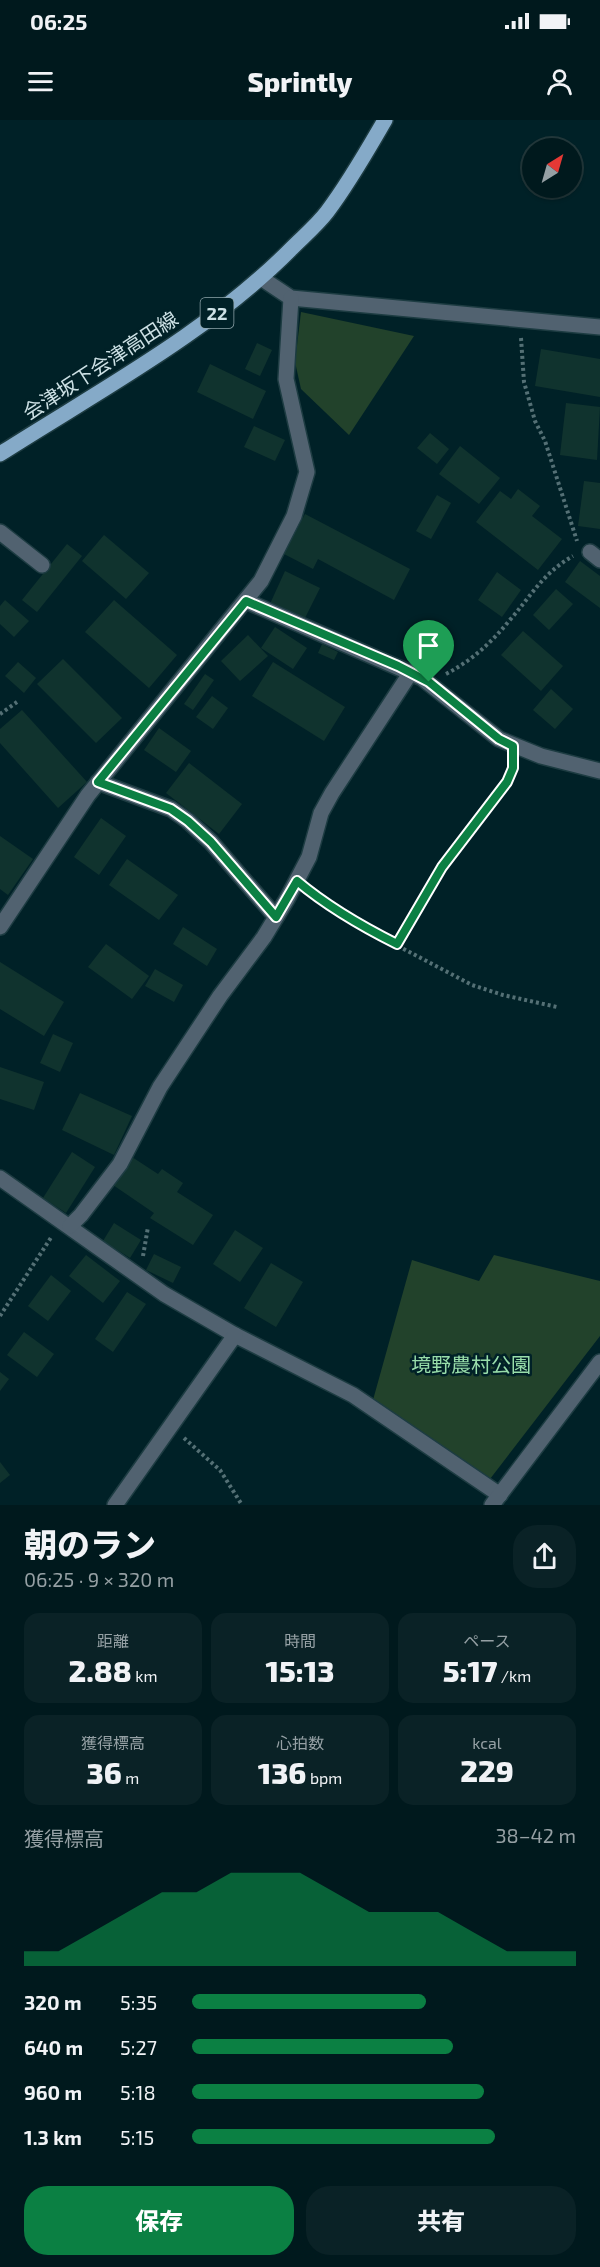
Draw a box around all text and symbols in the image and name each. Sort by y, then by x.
text: 06:25 [30,8,87,34]
icon: menu [24,65,57,98]
text: Sprintly [248,65,352,97]
icon: person [543,65,576,98]
north arrow [522,138,582,198]
map controls [522,138,582,198]
road number: 22 [200,298,234,328]
street label: 会津坂下会津高田線 [18,306,182,424]
pin [403,620,454,682]
icon: arrive [412,629,445,662]
park label: 境野農村公園 [411,1352,531,1376]
text: 朝のラン [24,1524,156,1564]
button: share [513,1525,576,1588]
text: 06:25 · 9 × 320 m [24,1567,174,1591]
text: 距離 [97,1631,129,1650]
text: 時間 [284,1631,316,1650]
text: ペース [463,1631,511,1650]
text: 2.88 [69,1652,132,1688]
text: 15:13 [265,1652,335,1688]
text: 5:17 [443,1652,497,1688]
text: km [132,1666,157,1685]
text: /km [497,1666,531,1685]
text: 獲得標高 [81,1733,145,1752]
text: 心拍数 [276,1733,324,1752]
text: kcal [472,1733,502,1752]
text: 229 [460,1752,514,1788]
text: 36 [87,1754,122,1790]
text: 136 [258,1754,306,1790]
text: m [122,1768,139,1787]
text: bpm [306,1768,342,1787]
text: 38–42 m [495,1823,576,1847]
text: 獲得標高 [24,1826,104,1850]
text: 320 m [24,1990,82,2014]
text: 5:35 [120,1990,157,2014]
text: 640 m [24,2035,83,2059]
text: 5:27 [120,2035,157,2059]
text: 960 m [24,2080,82,2104]
text: 5:18 [120,2080,156,2104]
text: 1.3 km [24,2125,82,2149]
text: 5:15 [120,2125,154,2149]
button: 保存 [24,2186,294,2255]
button: 共有 [306,2186,576,2255]

